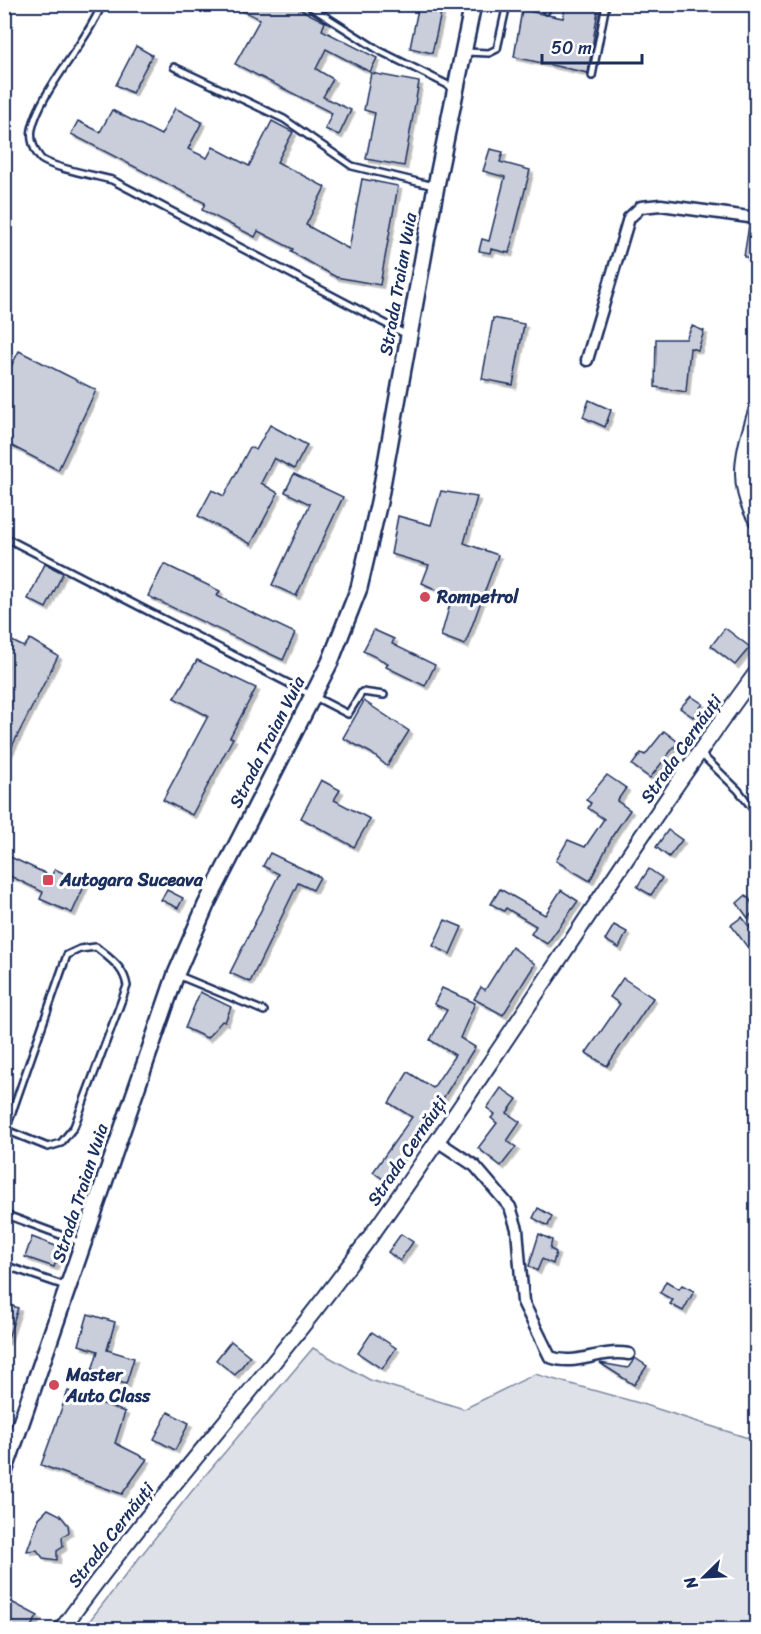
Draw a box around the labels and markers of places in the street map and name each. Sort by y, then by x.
place label: Rompetrol [436,581,519,613]
marker: Rompetrol [418,590,432,604]
place label: Autogara Suceava [59,864,204,896]
marker: Autogara Suceava [41,873,55,887]
place label: Master Auto Class [65,1359,151,1412]
marker: Master Auto Class [47,1378,61,1392]

